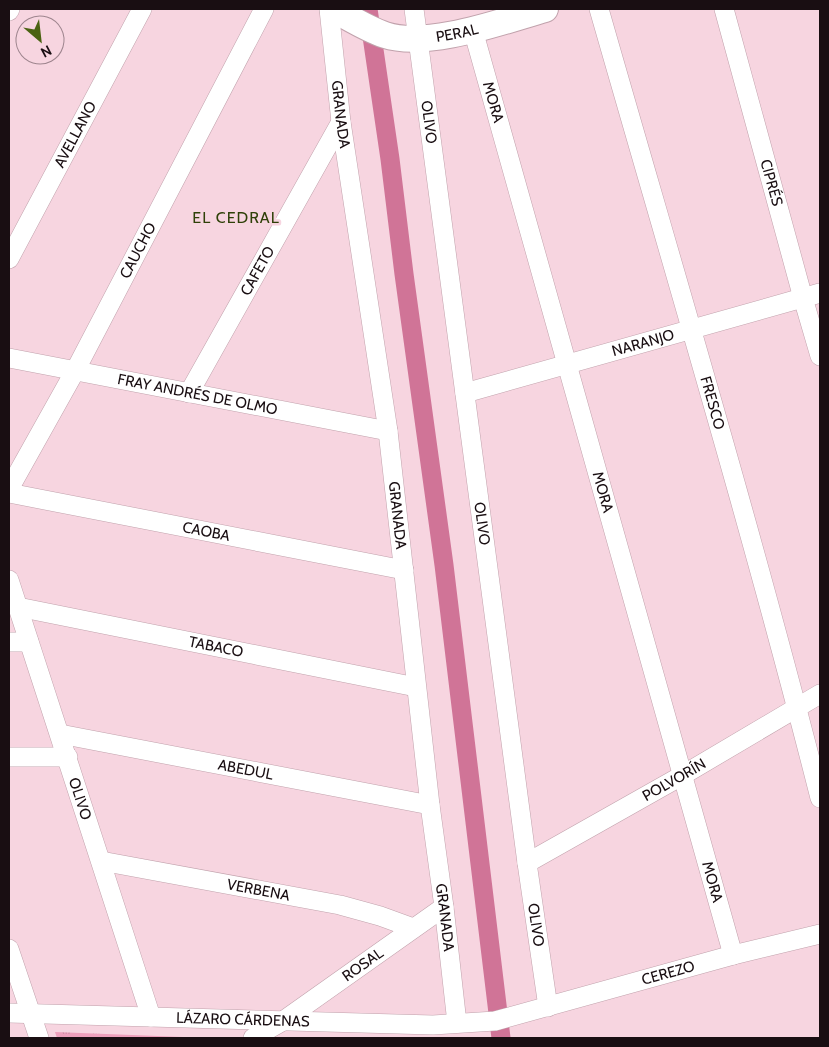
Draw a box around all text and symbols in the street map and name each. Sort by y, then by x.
north arrow [15,15,65,65]
street label: PERAL [435,20,481,46]
text: N [38,41,55,62]
street label: GRANADA [328,80,354,150]
street label: MORA [479,80,508,126]
street label: AVELLANO [50,98,100,171]
street label: OLIVO [417,99,441,145]
street label: CIPRÉS [756,157,787,208]
district label: EL CEDRAL [192,208,280,227]
street label: CAUCHO [116,220,160,282]
street label: CAFETO [236,243,279,299]
street label: NARANJO [610,325,676,360]
street label: FRAY ANDRÉS DE OLMO [116,370,279,419]
street label: FRESCO [696,374,729,432]
street label: MORA [589,469,617,515]
street label: GRANADA [385,480,410,551]
street label: OLIVO [470,501,494,546]
street label: CAOBA [181,518,232,545]
street label: TABACO [187,633,245,661]
street label: POLVORÍN [639,755,709,805]
street label: ABEDUL [217,756,275,784]
street label: OLIVO [65,775,95,822]
street label: MORA [698,859,727,905]
street label: VERBENA [225,875,292,905]
street label: GRANADA [432,882,458,953]
street label: OLIVO [524,902,548,948]
street label: ROSAL [339,944,387,985]
street label: CEREZO [640,957,697,989]
street label: LÁZARO CÁRDENAS [176,1008,310,1031]

